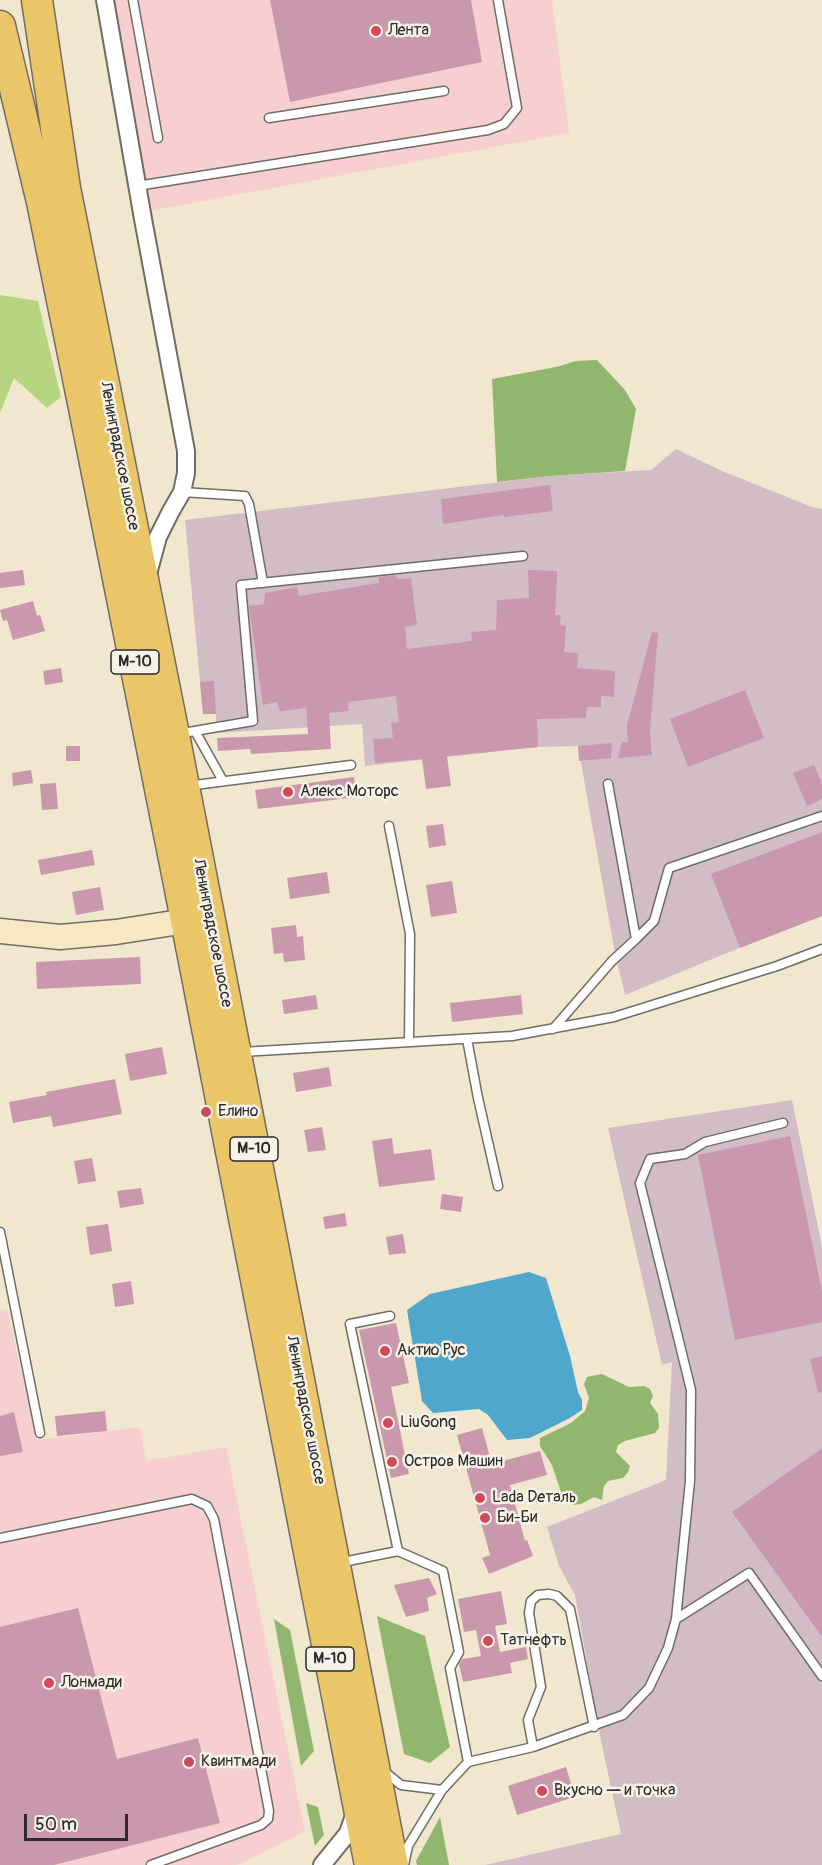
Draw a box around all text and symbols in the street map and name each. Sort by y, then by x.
place label: Лента [388,21,429,41]
marker: Лента [369,24,383,38]
street label: Ленинградское шоссе [95,380,143,532]
road number: М-10 [111,650,159,674]
place label: Алекс Моторс [300,782,399,802]
marker: Алекс Моторс [281,785,295,799]
street label: Ленинградское шоссе [188,857,236,1009]
place label: Елино [218,1102,258,1122]
marker: Елино [199,1105,213,1119]
road number: М-10 [230,1137,278,1161]
street label: Ленинградское шоссе [281,1334,329,1486]
place label: Актио Рус [397,1341,466,1361]
marker: Актио Рус [378,1344,392,1358]
place label: LiuGong [400,1413,456,1433]
marker: LiuGong [381,1416,395,1430]
place label: Остров Машин [404,1452,503,1472]
marker: Остров Машин [385,1455,399,1469]
place label: Lada Dеталь [492,1488,576,1508]
marker: Lada Dеталь [473,1491,487,1505]
place label: Би-Би [497,1508,537,1528]
marker: Би-Би [478,1511,492,1525]
place label: Татнефть [500,1631,567,1651]
marker: Татнефть [481,1634,495,1648]
road number: М-10 [306,1647,354,1671]
place label: Лонмади [61,1673,122,1693]
marker: Лонмади [42,1676,56,1690]
place label: Квинтмади [201,1752,276,1772]
marker: Квинтмади [182,1755,196,1769]
place label: Вкусно — и точка [554,1781,676,1801]
marker: Вкусно — и точка [535,1784,549,1798]
scale bar [27,1802,130,1840]
text: 50 m [35,1813,77,1836]

